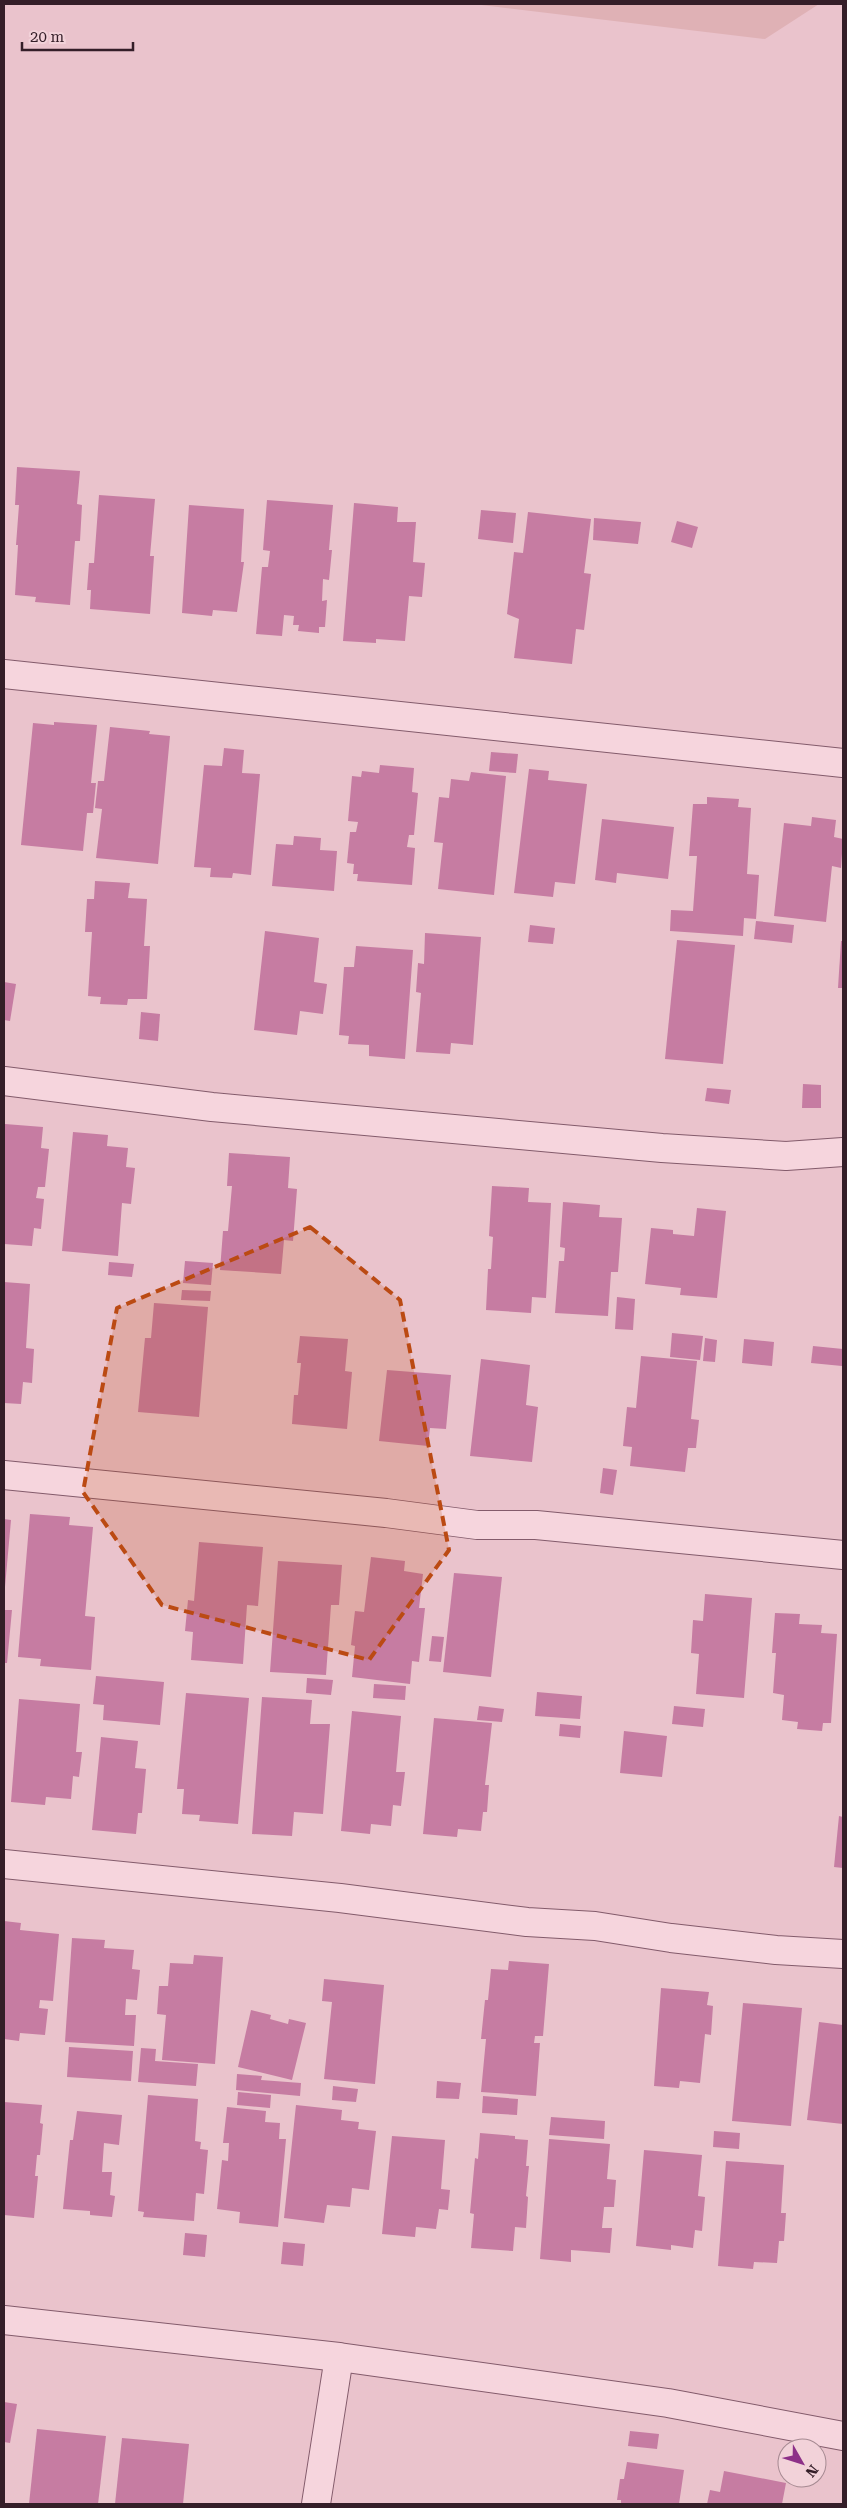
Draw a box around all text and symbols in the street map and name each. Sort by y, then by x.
scale bar [22,20,134,52]
text: 20 m [30,28,65,46]
north arrow [777,2438,827,2488]
text: N [802,2462,822,2481]

